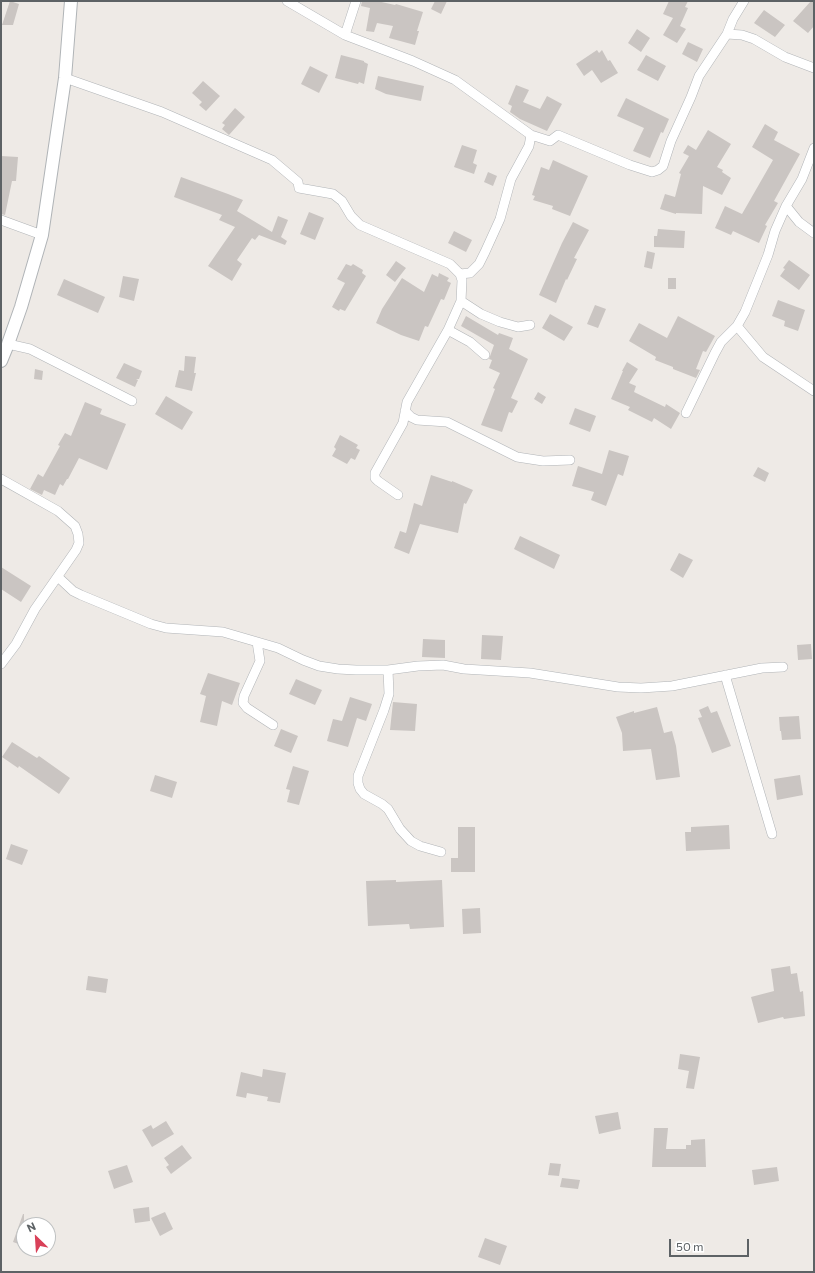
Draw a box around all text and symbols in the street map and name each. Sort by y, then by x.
north arrow [16,1217,56,1257]
text: N [25,1219,38,1234]
scale bar [671,1231,751,1257]
text: 50 m [676,1239,704,1253]

